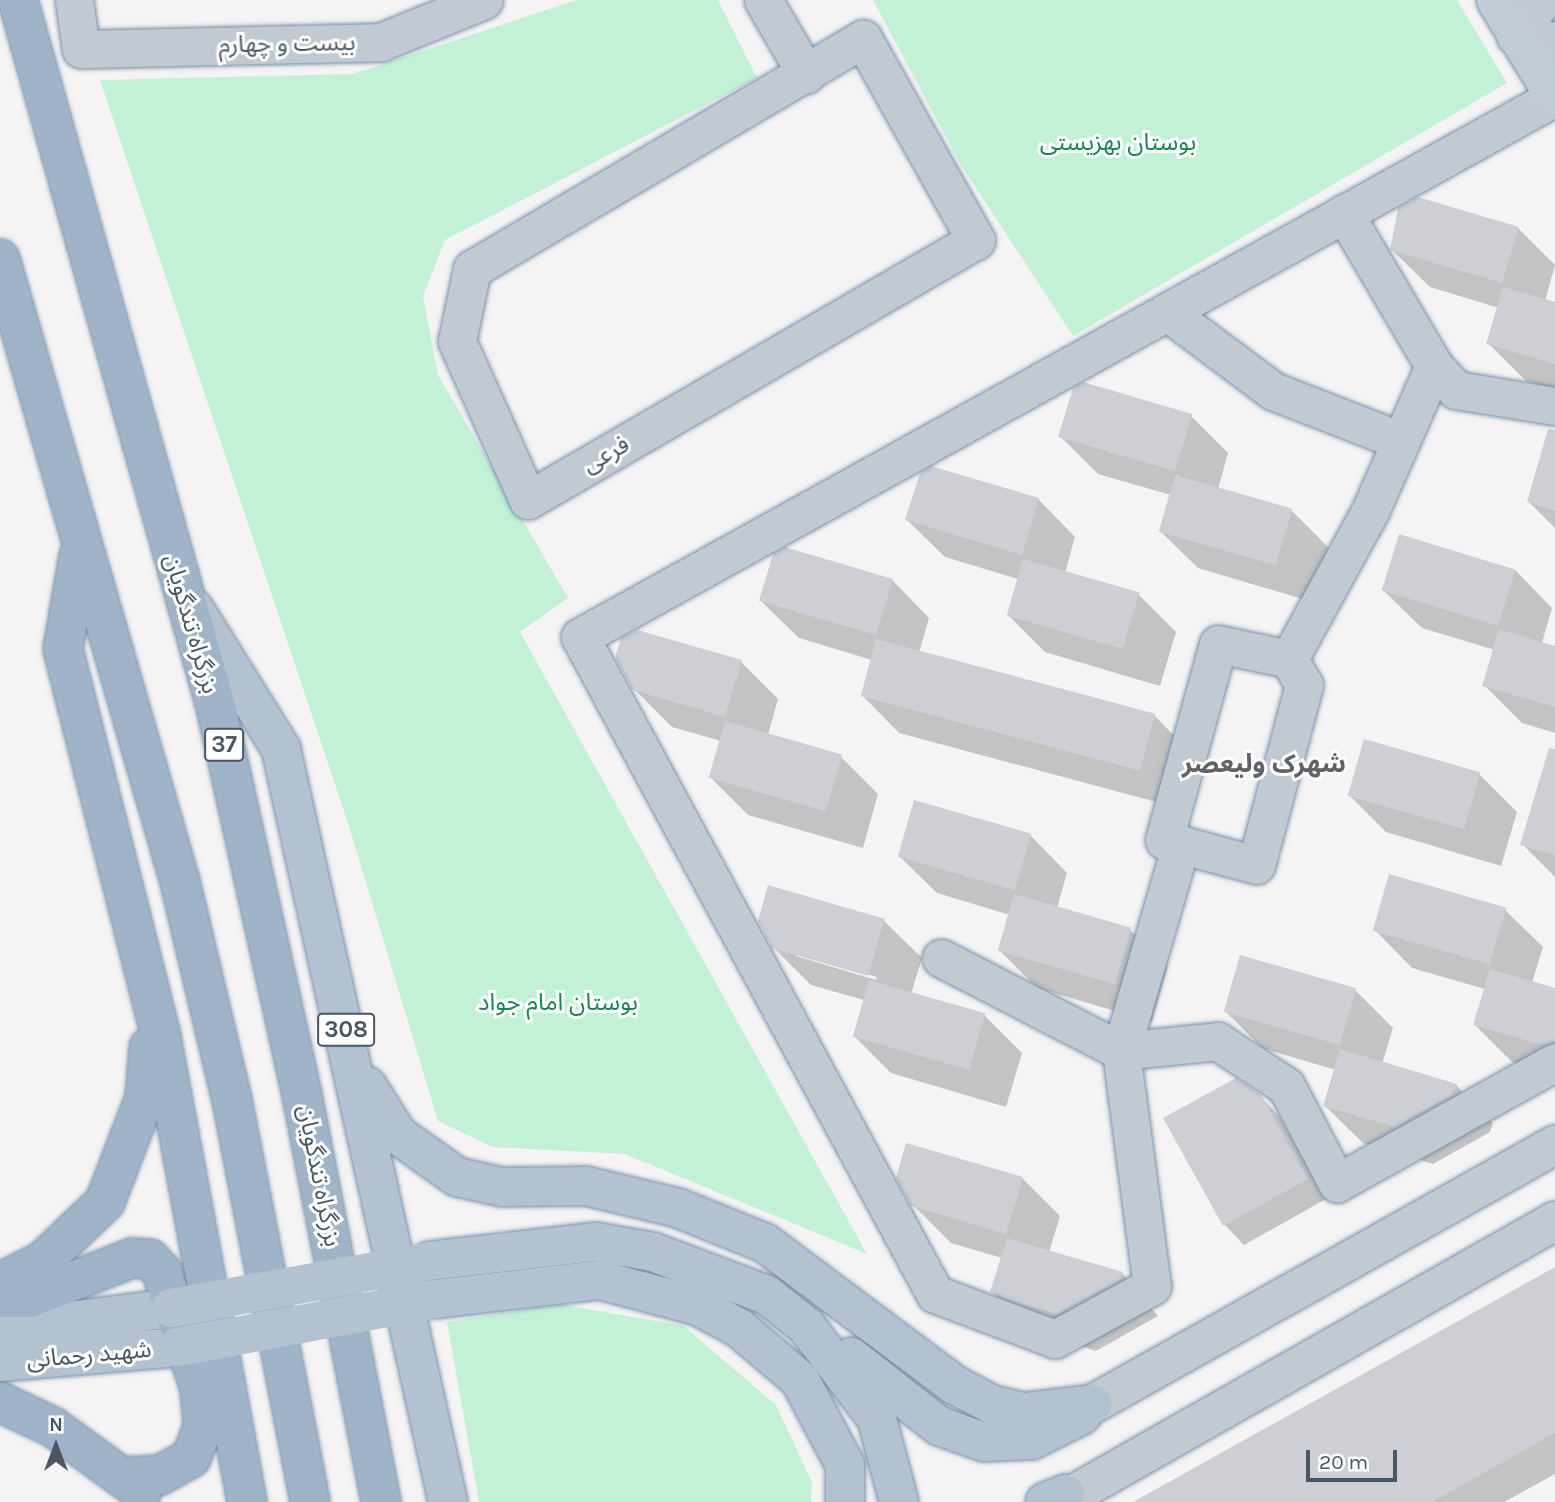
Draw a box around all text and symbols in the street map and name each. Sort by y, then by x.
street label: بیست و چهارم [218,28,356,60]
park label: بوستان بهزیستی [1040,129,1196,157]
street label: فرعی [577,430,635,480]
street label: بزرگراه تندگویان [157,551,225,697]
road number: 37 [203,726,245,764]
district label: شهرک ولیعصر [1182,748,1346,780]
park label: بوستان امام جواد [478,989,638,1017]
road number: 308 [316,1010,376,1050]
street label: بزرگراه تندگویان [291,1103,347,1249]
street label: شهید رحمانی [25,1335,153,1375]
north arrow [21,1411,91,1481]
text: N [49,1414,63,1436]
scale bar [1310,1436,1401,1480]
text: 20 m [1319,1450,1368,1474]

